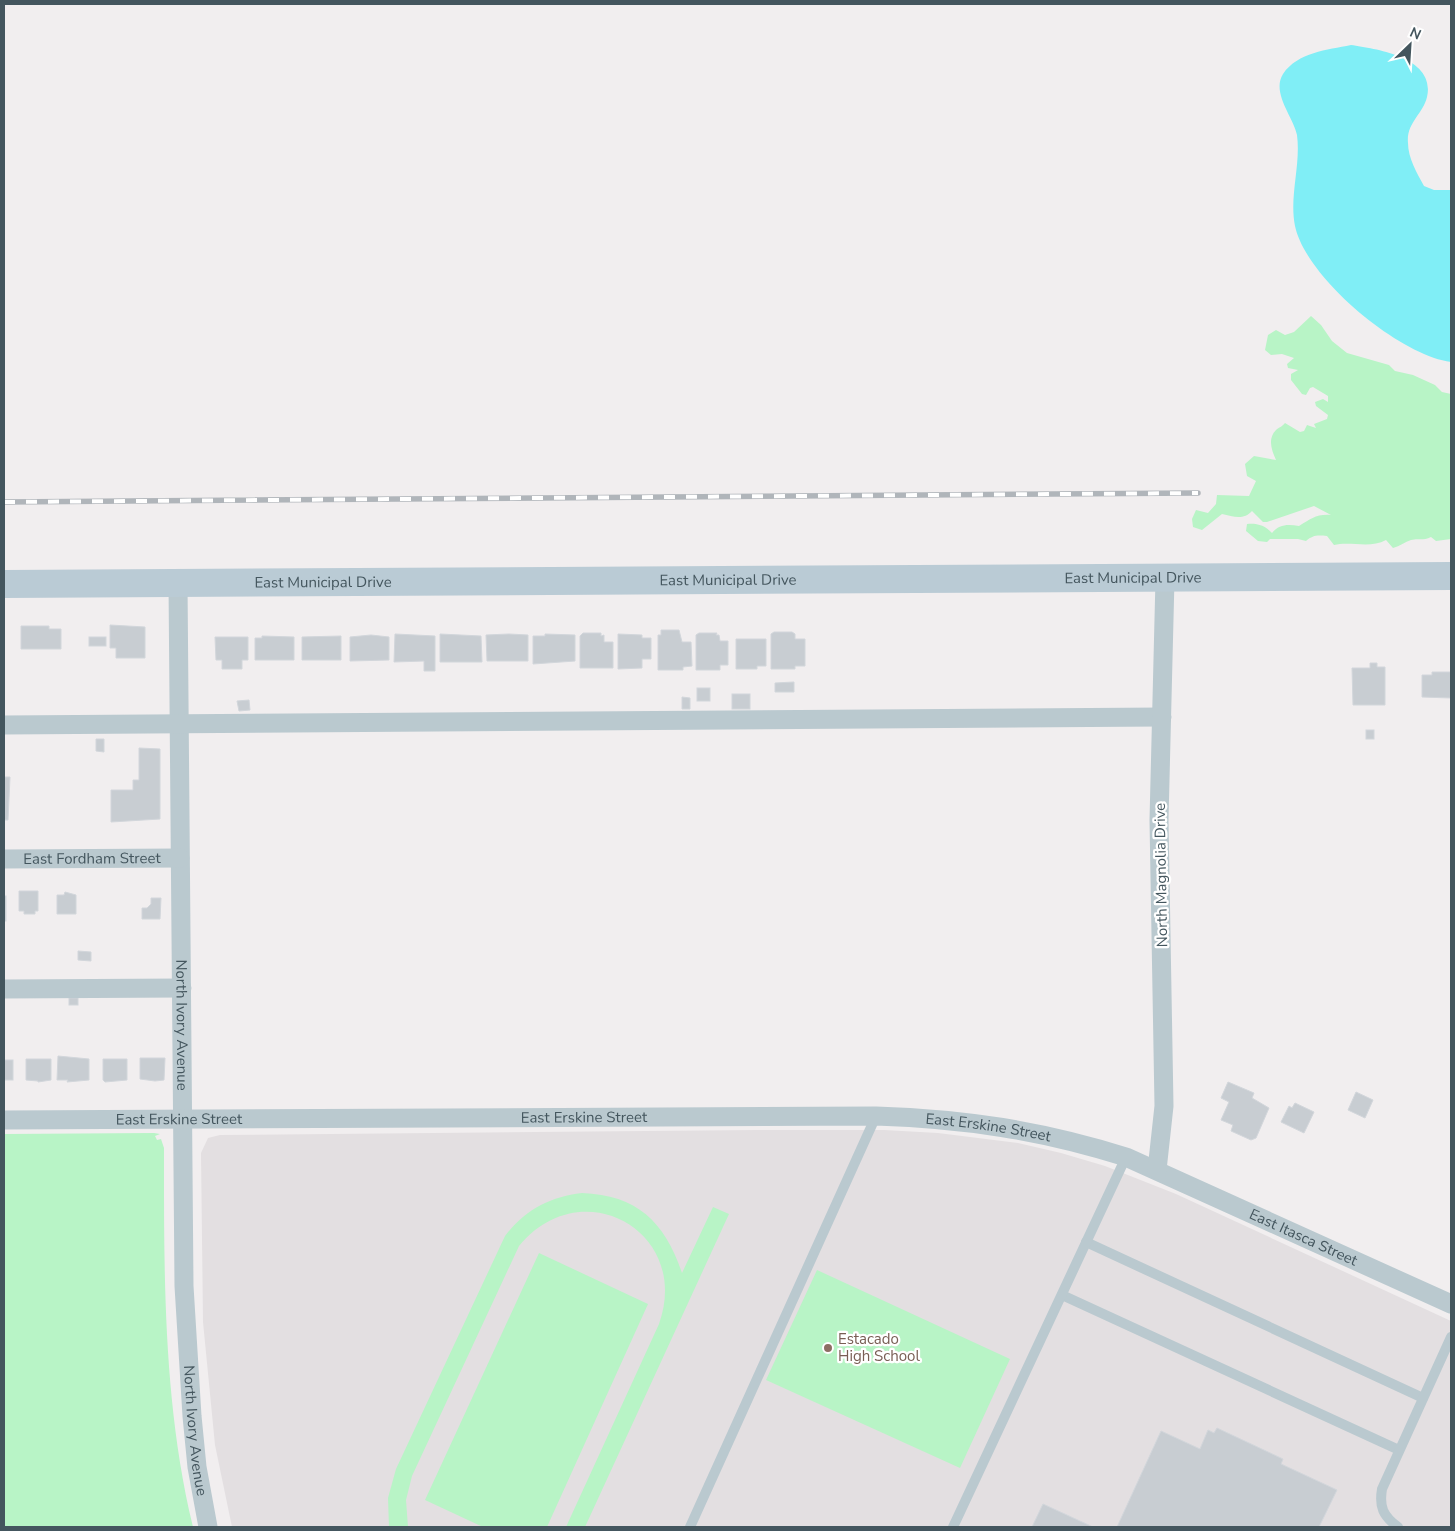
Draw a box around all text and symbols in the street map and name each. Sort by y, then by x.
north arrow [1385,20,1435,70]
text: N [1407,23,1424,44]
street label: East Municipal Drive [1064,567,1202,588]
street label: East Municipal Drive [659,570,797,590]
street label: East Municipal Drive [254,572,392,593]
street label: North Magnolia Drive [1150,803,1172,947]
street label: East Fordham Street [23,848,161,869]
street label: North Ivory Avenue [171,959,192,1091]
street label: East Erskine Street [521,1107,648,1128]
street label: East Erskine Street [116,1109,243,1129]
street label: East Erskine Street [925,1109,1054,1147]
street label: East Itasca Street [1246,1204,1362,1271]
place label: Estacado High School [838,1329,920,1366]
marker: Estacado High School [822,1342,834,1354]
street label: North Ivory Avenue [179,1365,212,1497]

